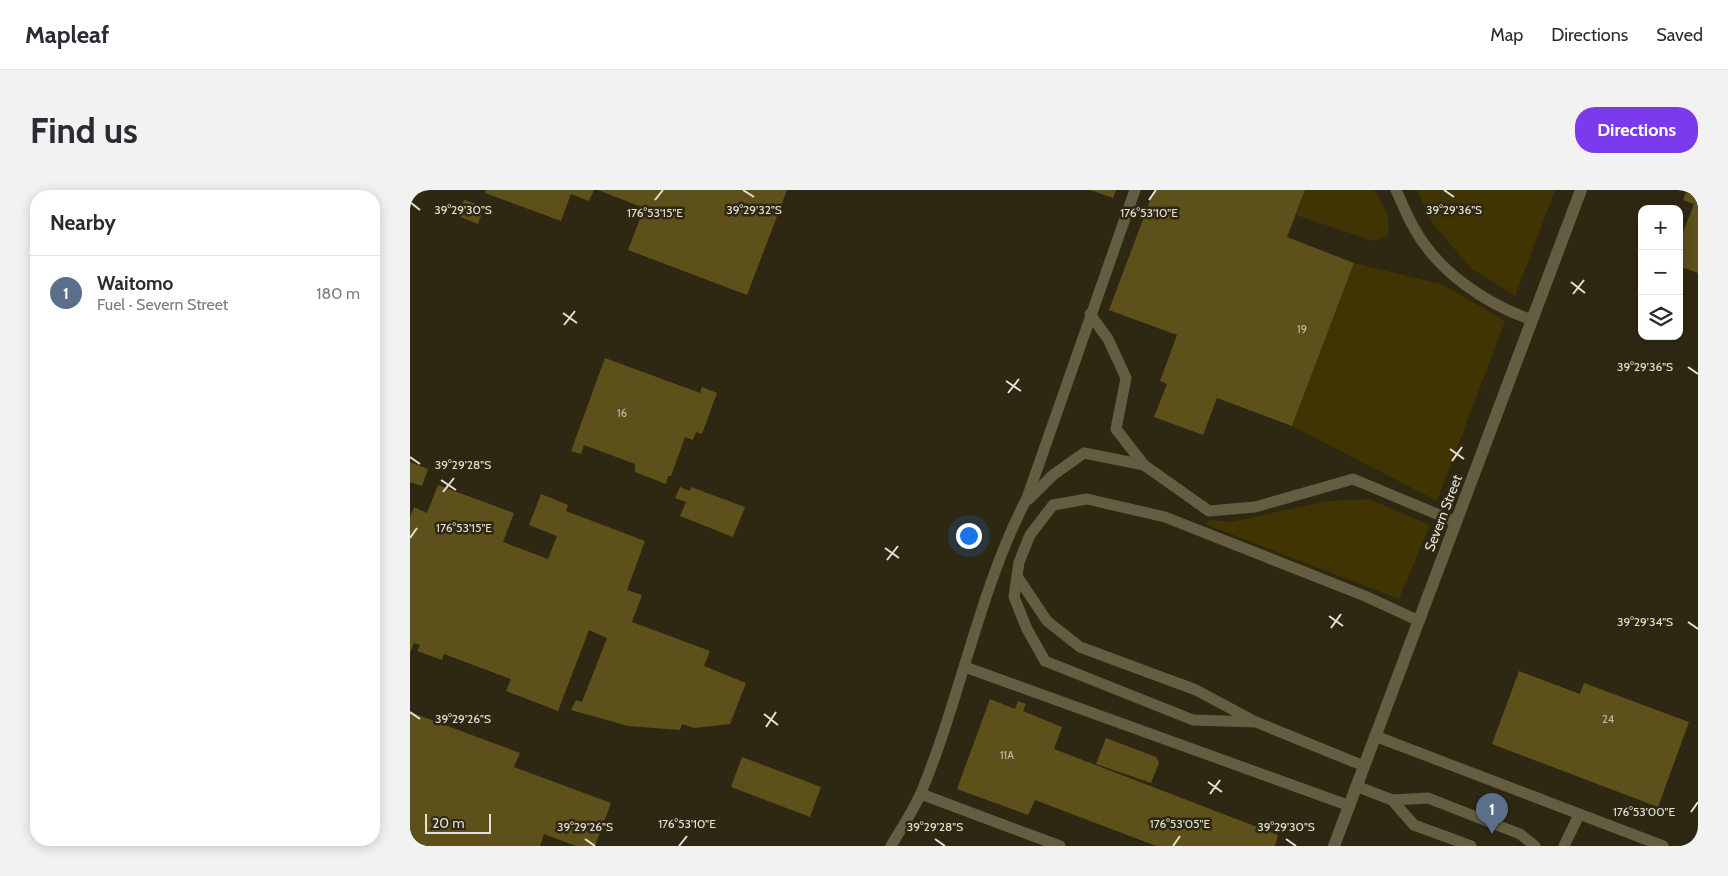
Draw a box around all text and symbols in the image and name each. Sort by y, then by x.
text: Mapleaf [25,20,109,49]
text: Map [1490,24,1523,46]
text: Directions [1551,24,1628,46]
text: Saved [1656,24,1703,46]
button: Directions [1575,107,1698,153]
text: Find us [30,109,138,152]
text: 39°29'30"S [434,202,492,217]
text: 39°29'32"S [726,202,782,217]
text: 39°29'36"S [1426,202,1482,217]
text: 176°53'15"E [627,205,683,220]
text: 176°53'10"E [1120,205,1178,220]
map controls [1638,205,1683,340]
button: + [1638,205,1683,250]
text: Nearby [50,210,116,235]
button: − [1638,250,1683,295]
text: Waitomo [97,272,173,295]
text: 1 [63,284,69,303]
text: 180 m [316,284,360,303]
text: Fuel · Severn Street [97,295,228,314]
button: layers [1638,295,1683,340]
house number: 19 [1297,322,1307,336]
text: 39°29'36"S [1617,359,1673,374]
house number: 16 [617,406,627,420]
text: 39°29'28"S [435,457,491,472]
street label: Severn Street [1420,472,1466,554]
text: 176°53'15"E [436,520,492,535]
your location [956,523,982,549]
text: 39°29'34"S [1617,614,1673,629]
text: 39°29'26"S [435,711,491,726]
house number: 24 [1602,712,1615,726]
house number: 11A [1000,748,1014,762]
pin: 1 [1476,793,1508,834]
text: 176°53'00"E [1613,804,1675,819]
scale bar [425,811,491,834]
text: 20 m [432,814,465,832]
text: 176°53'10"E [658,816,716,831]
text: 176°53'05"E [1150,816,1210,831]
text: 39°29'26"S [557,819,613,834]
text: 39°29'28"S [907,819,963,834]
text: 39°29'30"S [1257,819,1315,834]

